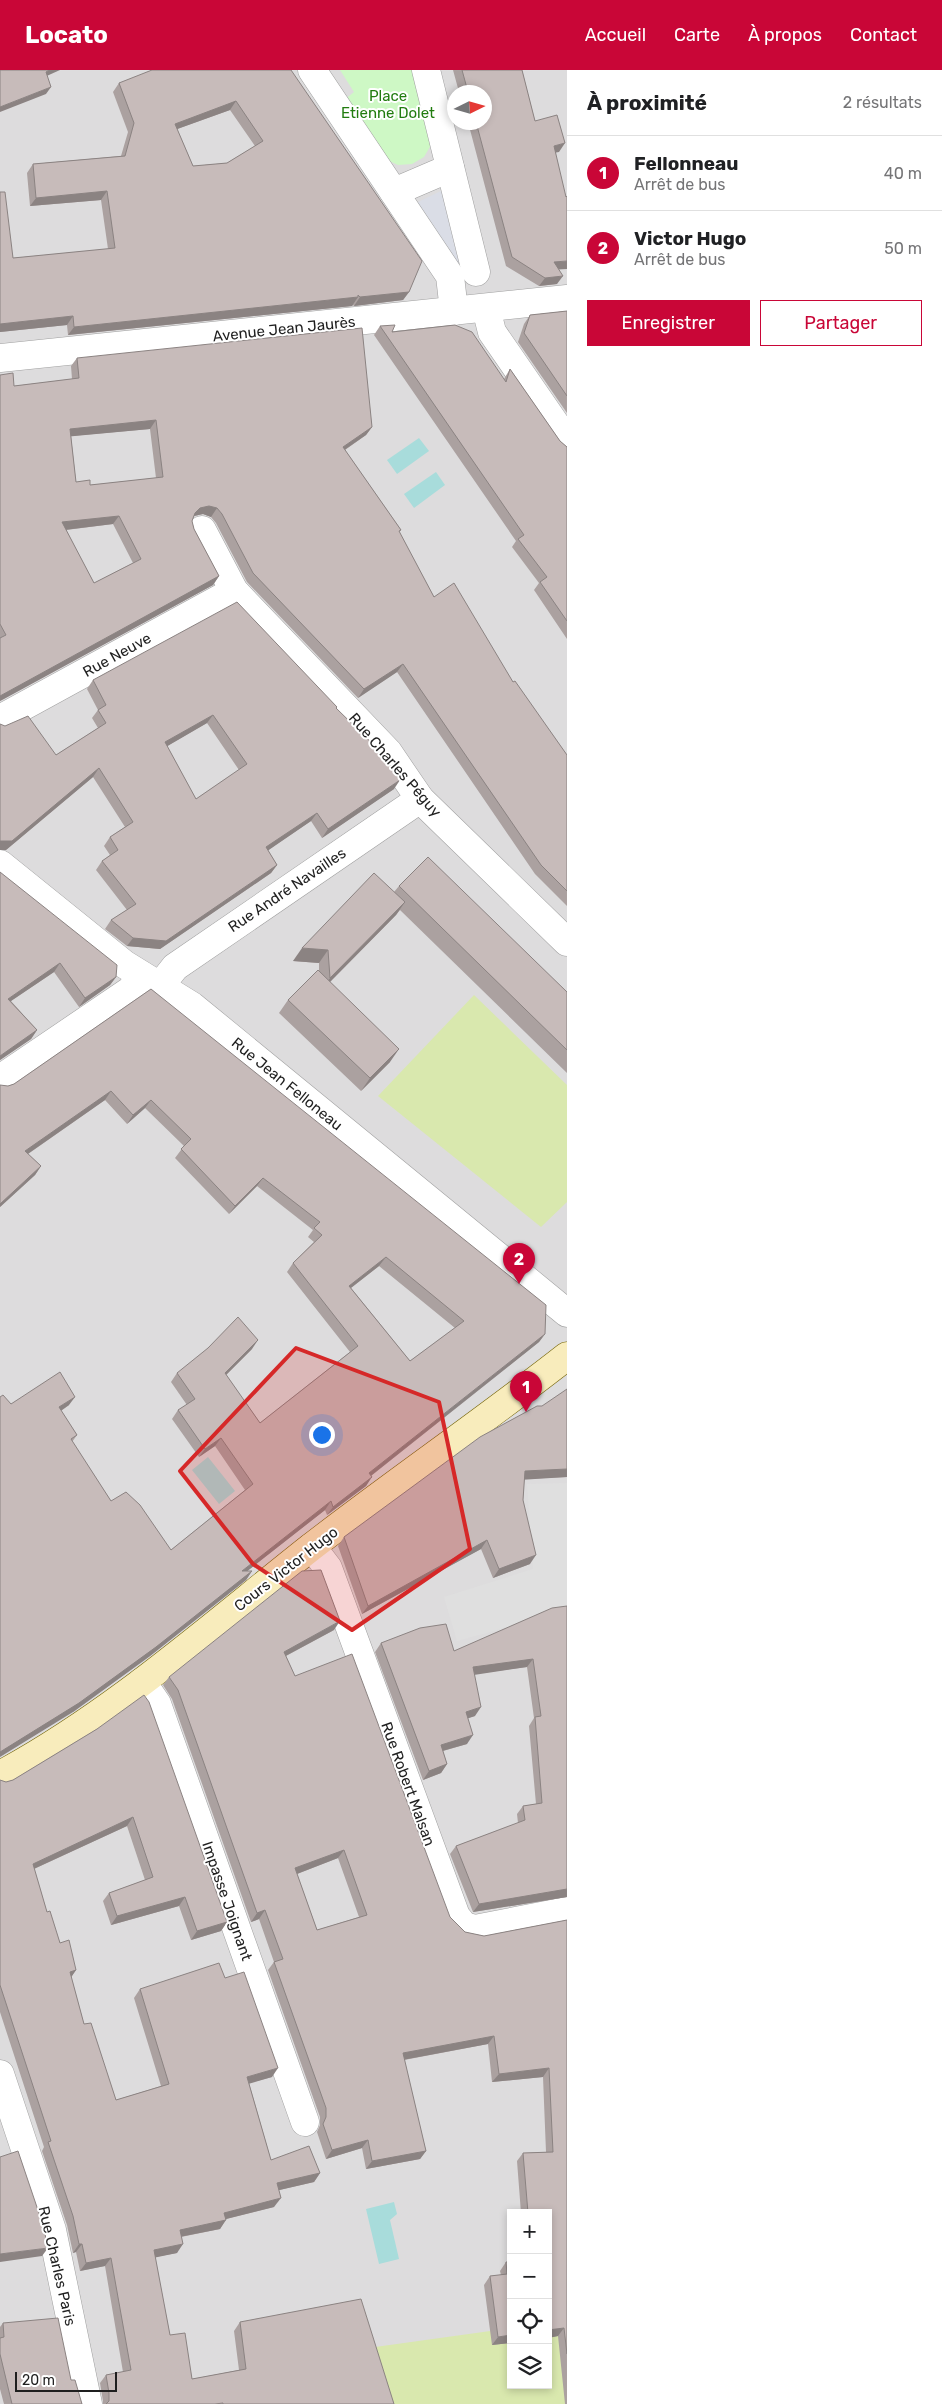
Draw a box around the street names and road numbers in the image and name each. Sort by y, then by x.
street label: Avenue Jean Jaurès [212,313,357,345]
street label: Rue Neuve [80,629,154,681]
street label: Rue Charles Péguy [345,709,445,821]
street label: Rue André Navailles [225,844,350,936]
street label: Rue Jean Felloneau [228,1034,346,1134]
street label: Cours Victor Hugo [231,1523,341,1615]
street label: Rue Robert Malsan [377,1720,439,1848]
street label: Impasse Joignant [198,1839,256,1963]
street label: Rue Charles Paris [34,2204,80,2328]

